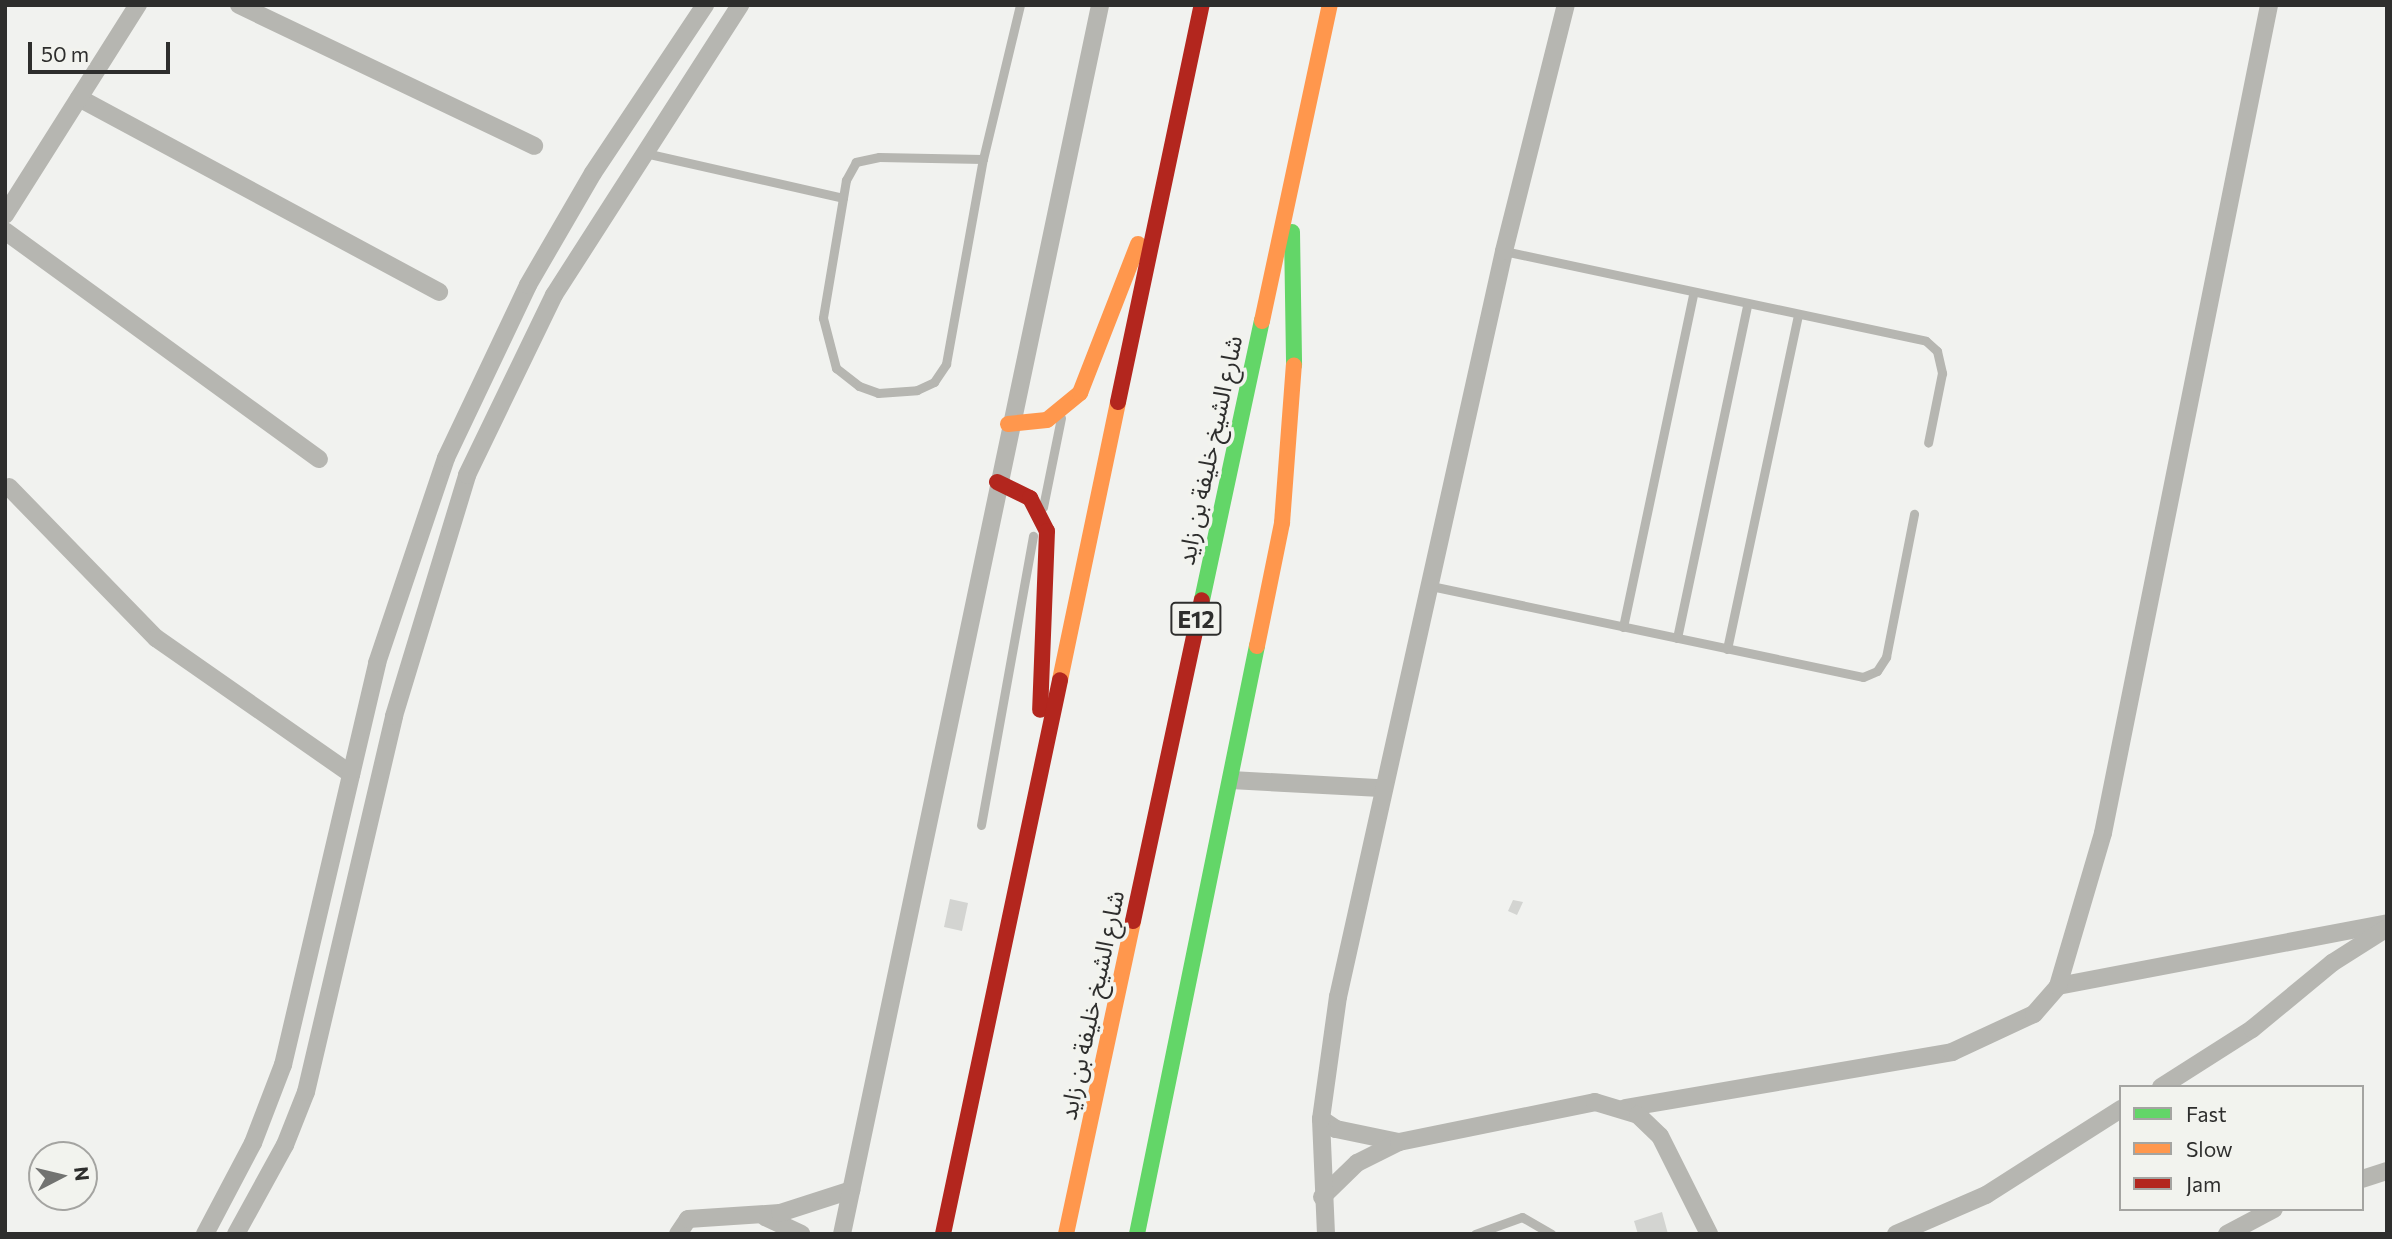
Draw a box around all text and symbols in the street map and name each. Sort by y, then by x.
scale bar [32,28,173,72]
text: 50 m [41,41,89,66]
street label: شارع الشيخ خليفة بن زايد [1171,333,1247,567]
road number: E12 [1170,600,1222,638]
street label: شارع الشيخ خليفة بن زايد [1053,888,1129,1122]
legend [2119,1085,2364,1211]
text: Fast [2186,1101,2227,1126]
text: Slow [2186,1136,2233,1161]
north arrow [28,1141,98,1211]
text: N [70,1165,95,1182]
text: Jam [2186,1171,2221,1196]

